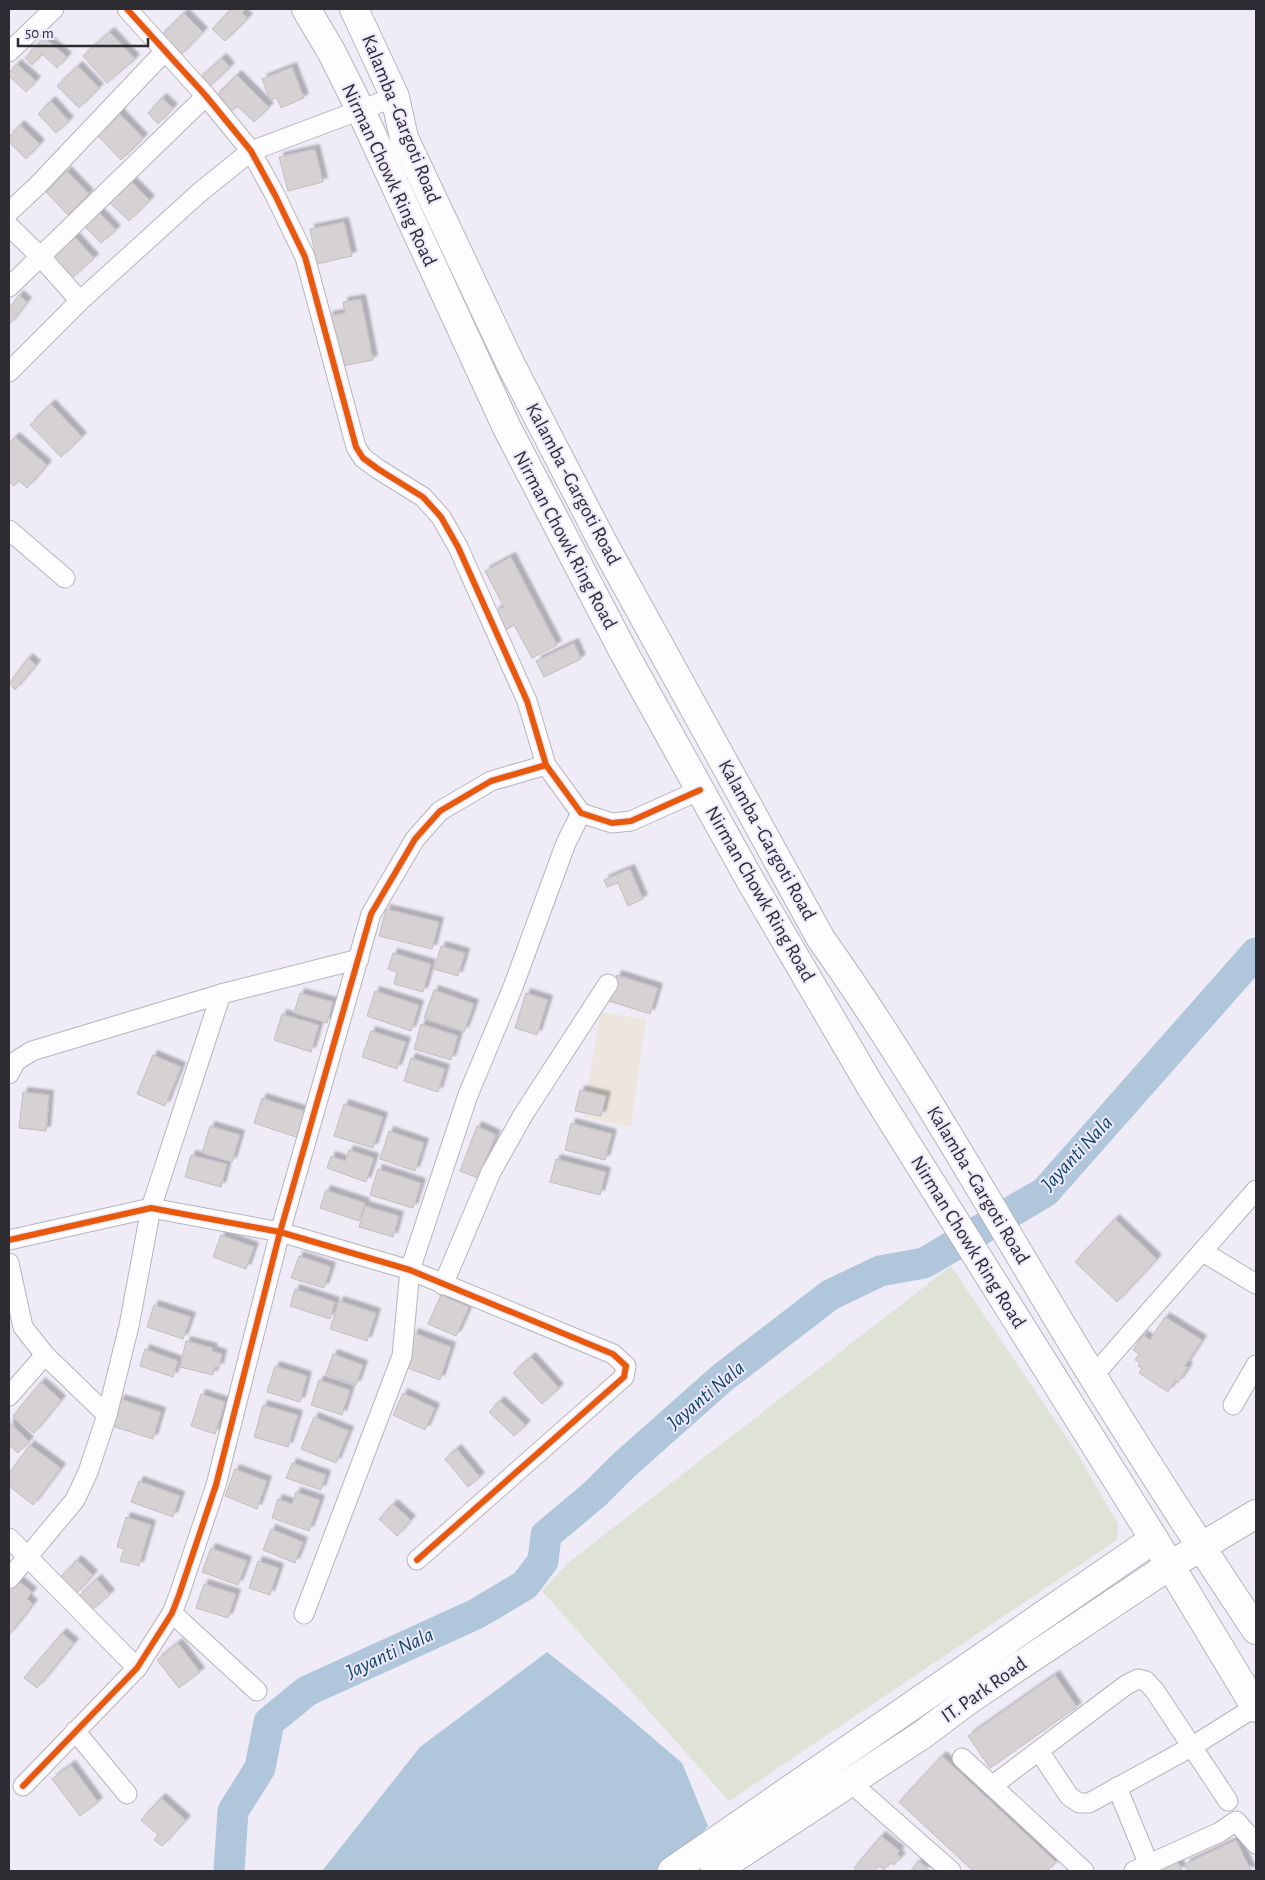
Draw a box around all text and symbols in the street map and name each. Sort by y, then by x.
scale bar [18,15,148,47]
text: 50 m [25,26,54,41]
street label: Kalamba -Gargoti Road [358,32,444,206]
street label: Nirman Chowk Ring Road [338,81,440,269]
street label: Kalamba -Gargoti Road [522,400,624,568]
street label: Nirman Chowk Ring Road [509,447,621,633]
street label: Kalamba -Gargoti Road [715,756,819,924]
street label: Nirman Chowk Ring Road [702,803,818,985]
street label: Kalamba -Gargoti Road [923,1103,1033,1267]
water label: Jayanti Nala [1037,1112,1117,1195]
street label: Nirman Chowk Ring Road [907,1152,1029,1332]
water label: Jayanti Nala [663,1357,749,1434]
water label: Jayanti Nala [342,1624,437,1683]
street label: IT. Park Road [938,1654,1030,1726]

